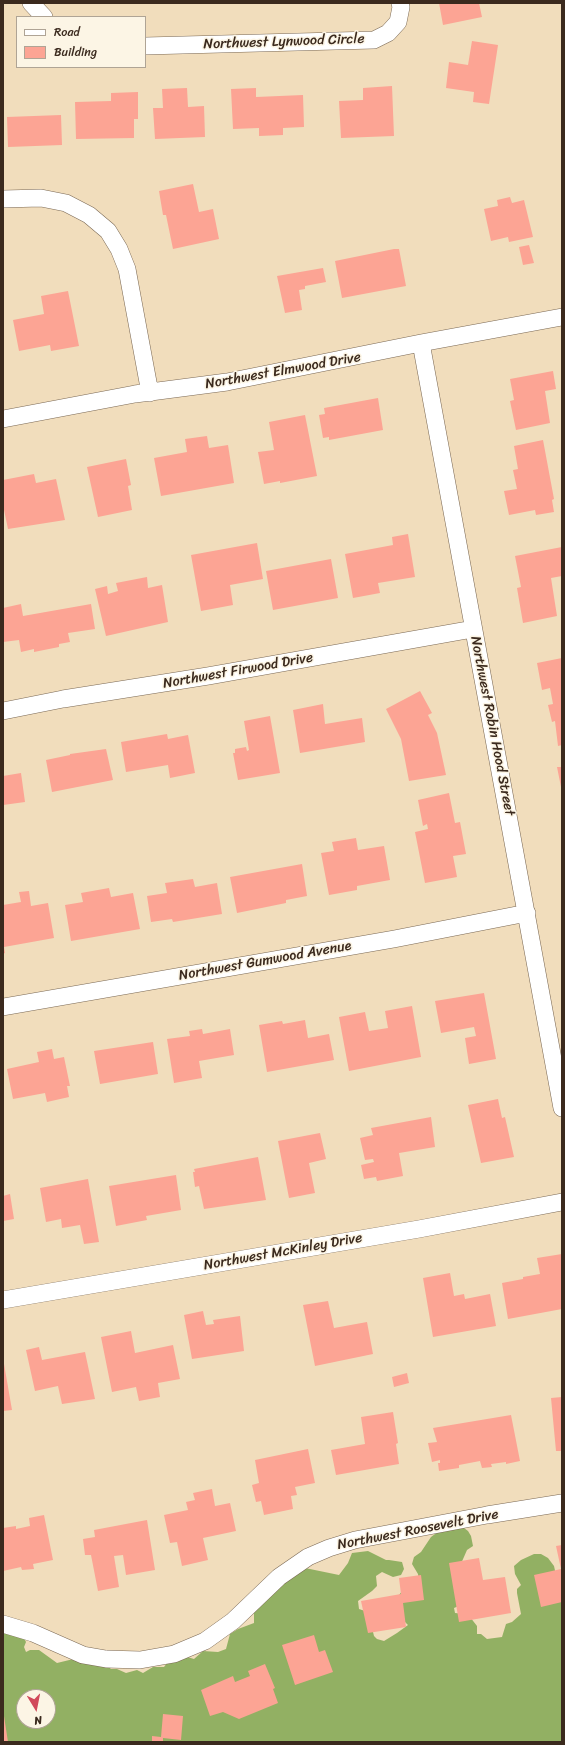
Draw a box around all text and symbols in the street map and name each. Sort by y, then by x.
legend [16,16,146,68]
text: Road [54,21,80,43]
street label: Northwest Lynwood Circle [203,31,365,53]
text: Building [54,41,97,63]
street label: Northwest Elmwood Drive [204,349,362,393]
street label: Northwest Robin Hood Street [466,635,518,817]
street label: Northwest Firwood Drive [162,650,314,692]
street label: Northwest Gumwood Avenue [177,938,353,984]
street label: Northwest McKinley Drive [202,1230,364,1274]
street label: Northwest Roosevelt Drive [336,1506,500,1554]
north arrow [16,1689,56,1729]
text: N [33,1710,43,1730]

